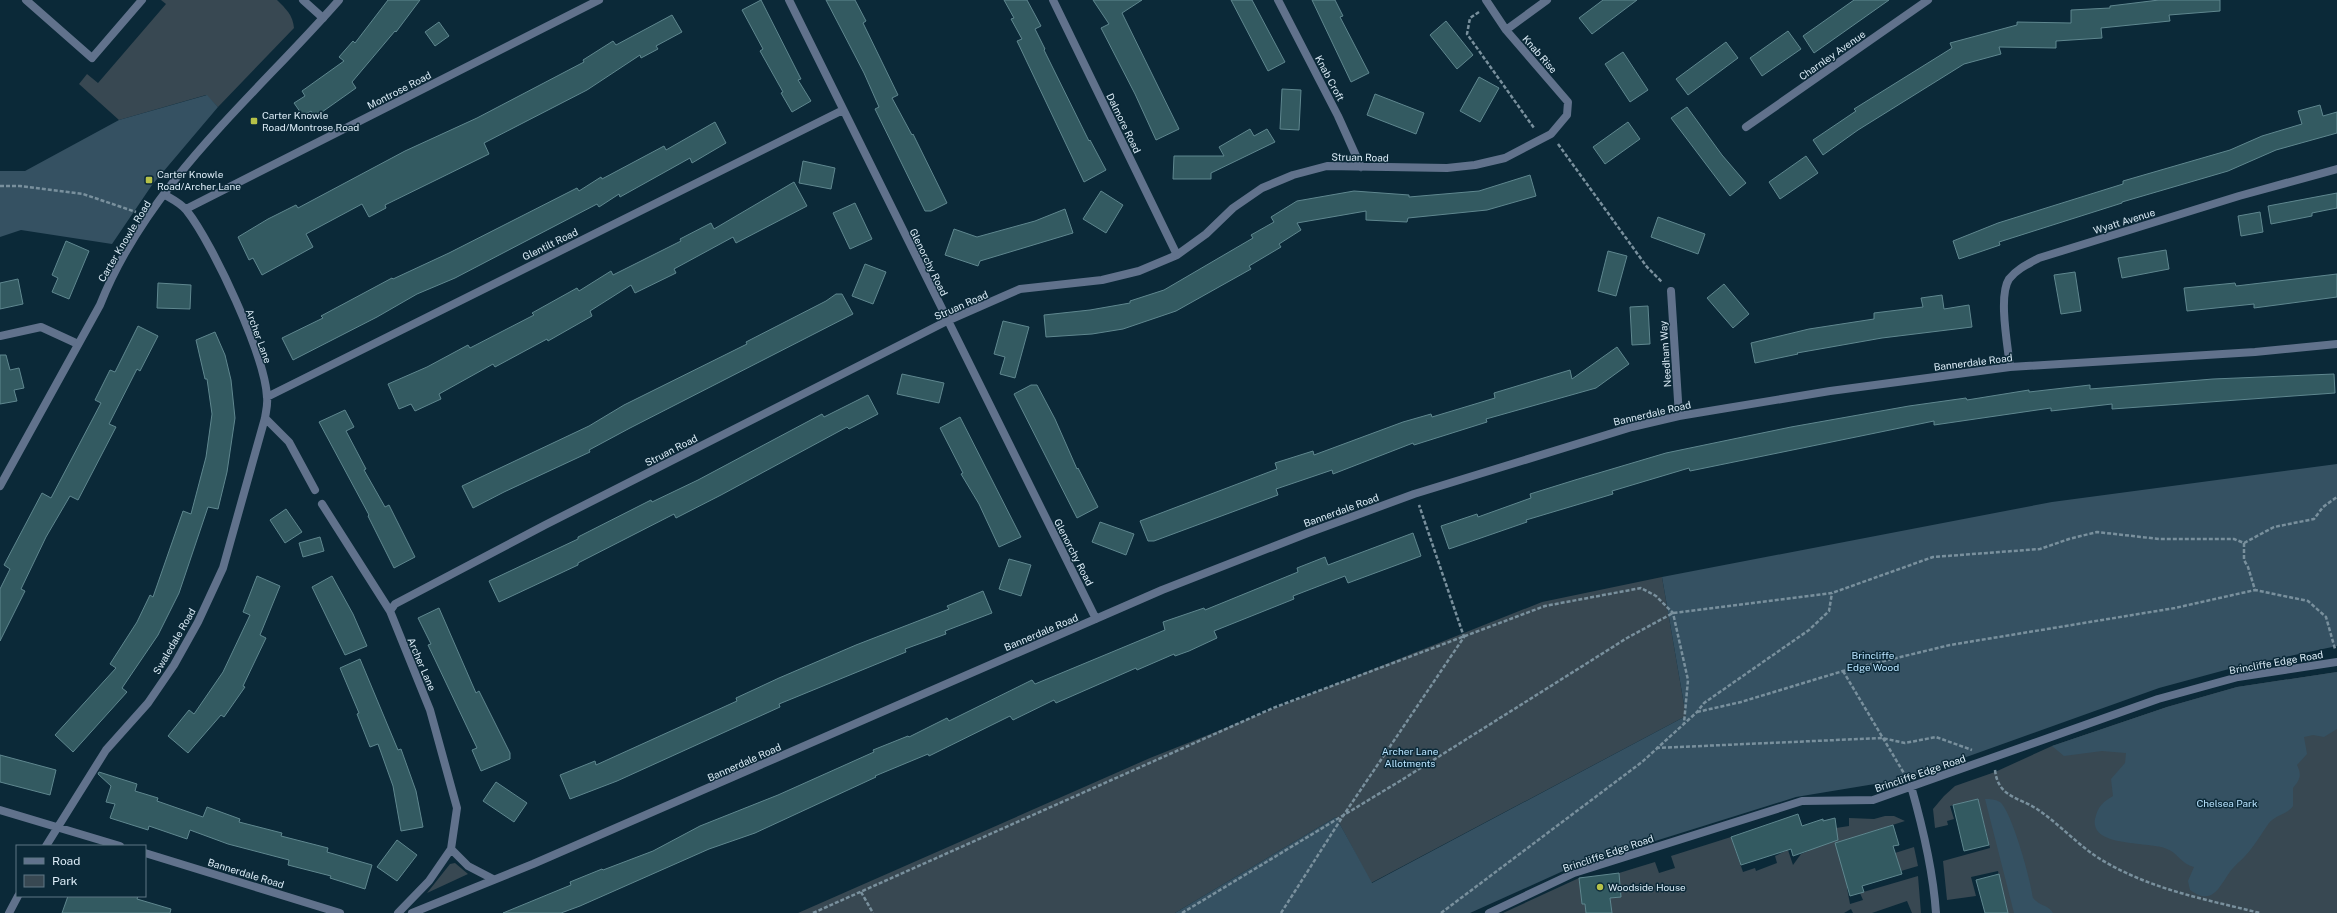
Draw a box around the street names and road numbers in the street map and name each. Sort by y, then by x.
street label: Charnley Avenue [1796,27,1868,82]
street label: Knab Rise [1520,33,1560,76]
street label: Knab Croft [1313,53,1347,103]
street label: Montrose Road [365,69,433,111]
street label: Dalmore Road [1104,91,1144,155]
street label: Struan Road [1331,150,1389,164]
street label: Carter Knowle Road [95,198,153,284]
street label: Wyatt Avenue [2092,206,2157,236]
street label: Glentilt Road [520,225,580,263]
street label: Glenorchy Road [908,226,950,298]
street label: Struan Road [932,288,990,322]
street label: Archer Lane [244,307,274,365]
street label: Needham Way [1657,320,1673,388]
street label: Bannerdale Road [1933,351,2013,373]
street label: Bannerdale Road [1612,398,1692,428]
street label: Struan Road [643,432,699,468]
street label: Bannerdale Road [1302,491,1380,529]
street label: Glenorchy Road [1052,517,1096,587]
street label: Swaledale Road [150,606,198,676]
street label: Bannerdale Road [1002,611,1080,653]
street label: Archer Lane [405,636,439,693]
street label: Brincliffe Edge Road [2228,648,2324,676]
street label: Bannerdale Road [705,740,783,784]
street label: Brincliffe Edge Road [1873,752,1967,794]
street label: Brincliffe Edge Road [1561,832,1655,874]
street label: Bannerdale Road [206,856,286,890]

